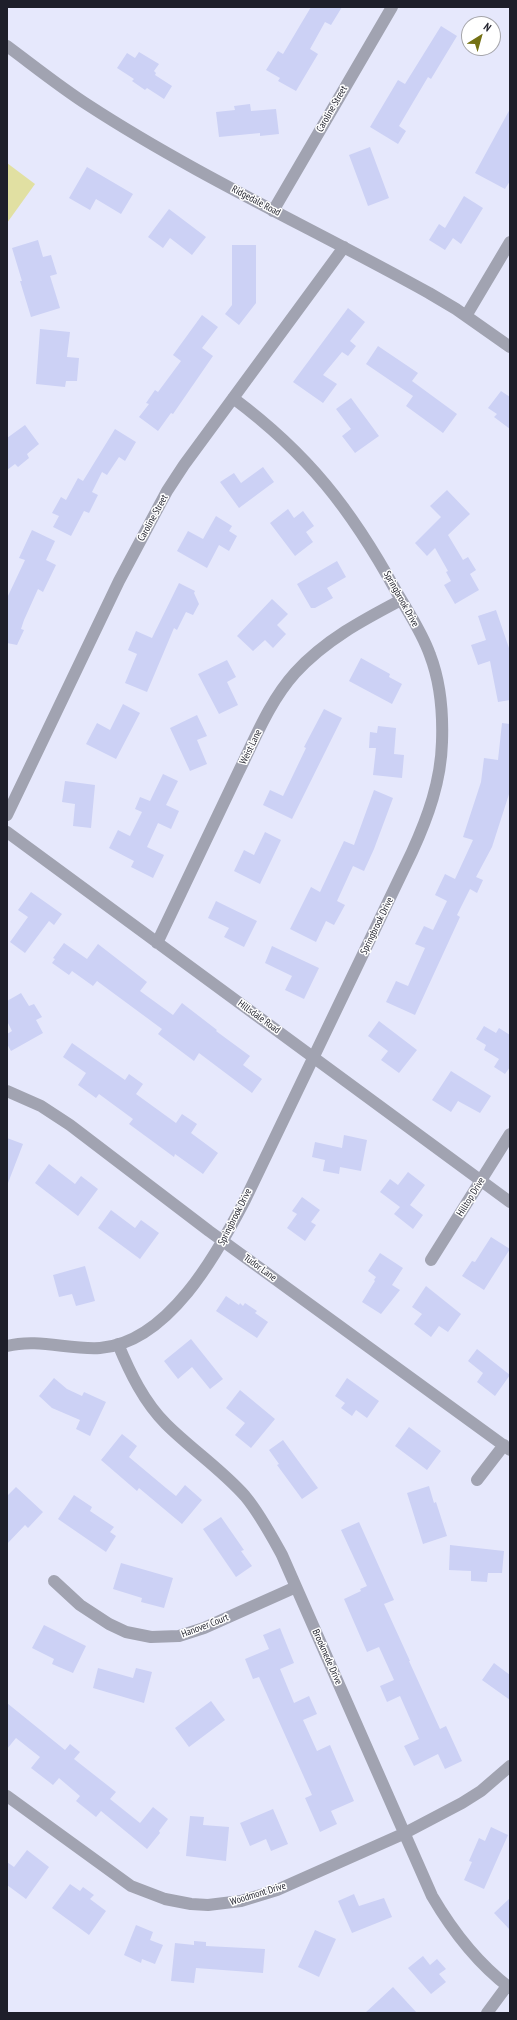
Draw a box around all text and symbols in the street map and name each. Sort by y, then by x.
north arrow [461,16,501,56]
text: N [481,20,494,35]
street label: Caroline Street [314,84,350,134]
street label: Ridgedale Road [229,183,283,219]
street label: Caroline Street [135,493,171,543]
street label: Springbrook Drive [381,569,421,629]
street label: Weist Lane [237,728,265,766]
street label: Springbrook Drive [358,895,396,957]
street label: Hillsdale Road [235,998,283,1036]
street label: Hilltop Drive [454,1175,488,1219]
street label: Springbrook Drive [216,1187,254,1247]
street label: Tudor Lane [241,1252,279,1284]
street label: Hanover Court [180,1612,230,1640]
street label: Brookmede Drive [309,1627,345,1687]
street label: Woodmont Drive [229,1880,287,1908]

